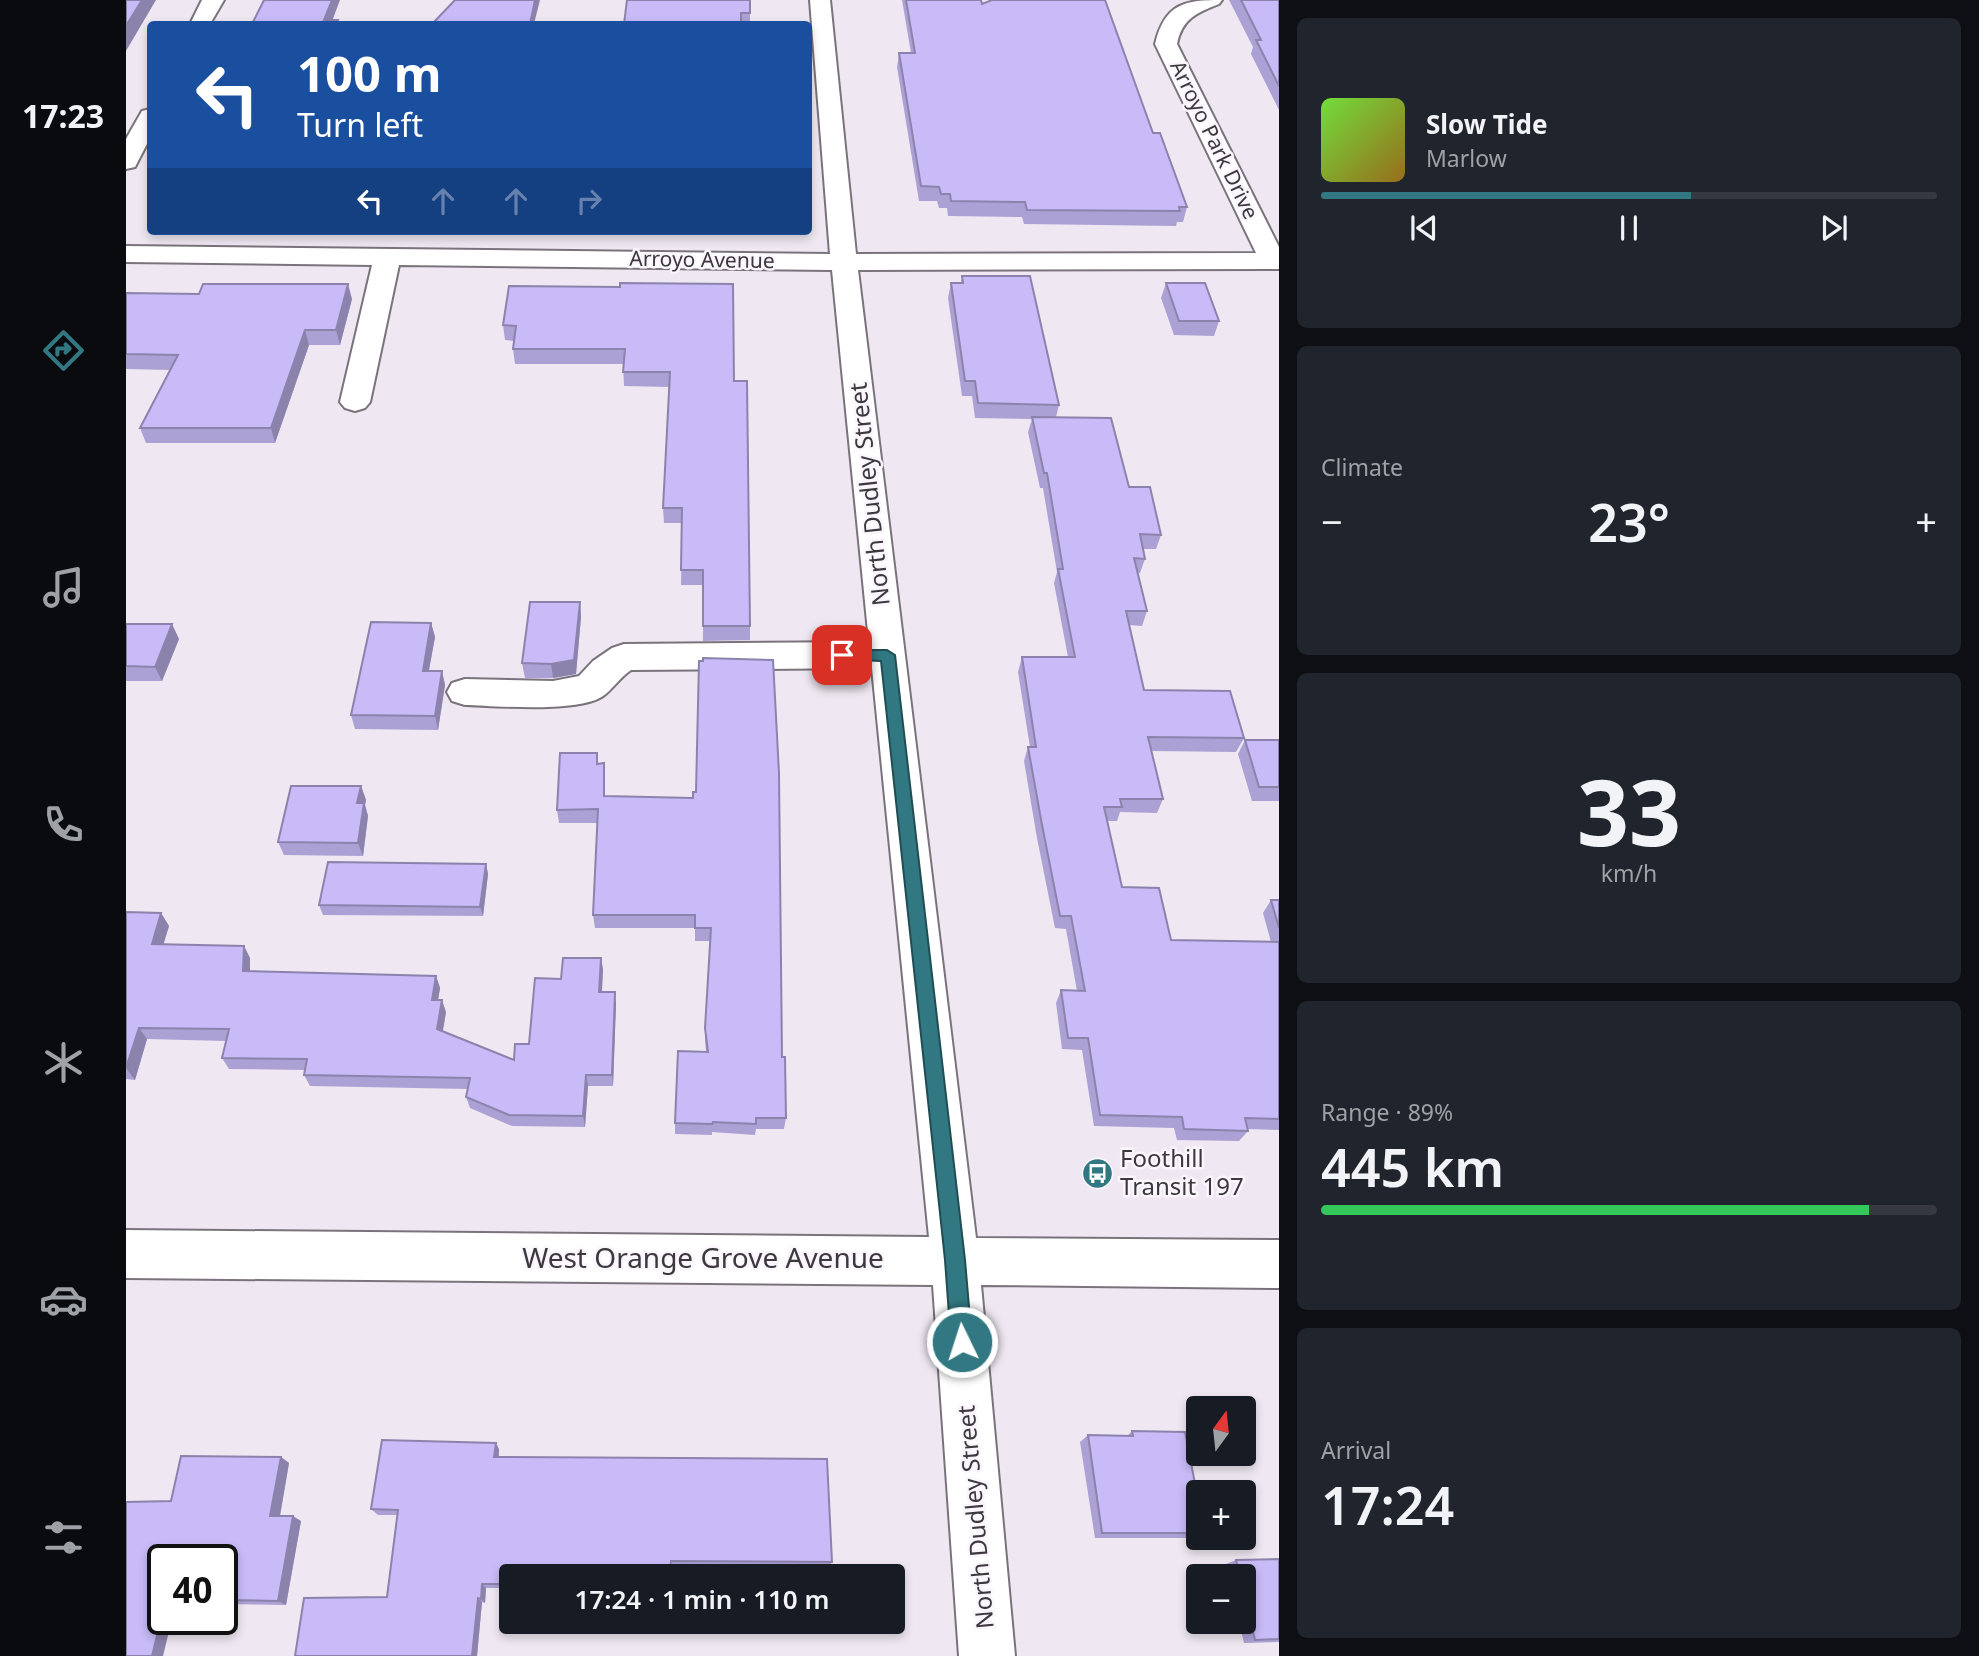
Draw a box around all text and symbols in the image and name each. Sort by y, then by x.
text: 100 m [297,40,442,106]
icon: left [182,49,273,140]
street label: Arroyo Park Drive [1164,56,1265,224]
text: 17:23 [22,94,104,137]
text: Turn left [297,103,423,146]
text: Slow Tide [1426,106,1548,142]
text: Marlow [1426,142,1507,174]
icon: left [351,182,389,220]
icon: ahead [424,182,462,220]
icon: ahead [497,182,535,220]
icon: right [570,182,608,220]
icon: previous [1405,209,1443,247]
icon: pause [1610,209,1648,247]
icon: next [1815,209,1853,247]
street label: Arroyo Avenue [629,244,775,274]
icon: directions [39,326,88,375]
street label: North Dudley Street [840,381,897,607]
text: Climate [1321,451,1403,483]
text: 23° [1588,486,1670,557]
text: − [1321,495,1343,547]
text: + [1915,495,1937,547]
icon: music [39,563,88,612]
pin [812,625,872,685]
icon: arrive [823,636,861,674]
text: 33 [1577,749,1681,873]
icon: phone [39,800,88,849]
text: km/h [1601,857,1657,889]
icon: climate [39,1038,88,1087]
text: Range · 89% [1321,1096,1453,1128]
text: 445 km [1321,1131,1504,1202]
place label: Foothill Transit 197 [1120,1141,1244,1202]
bus stop icon: Foothill Transit 197 [1080,1156,1114,1190]
street label: West Orange Grove Avenue [522,1238,884,1276]
icon: car [39,1275,88,1324]
position arrow [925,1305,999,1379]
north arrow [1186,1396,1256,1466]
map controls [1186,1396,1256,1634]
street label: North Dudley Street [948,1404,1001,1630]
text: Arrival [1321,1434,1391,1466]
text: 17:24 [1321,1469,1454,1540]
button: + [1186,1480,1256,1550]
icon: filters [39,1513,88,1562]
speed limit sign: 40 [147,1544,238,1635]
button: − [1186,1564,1256,1634]
text: 17:24 · 1 min · 110 m [575,1581,829,1617]

